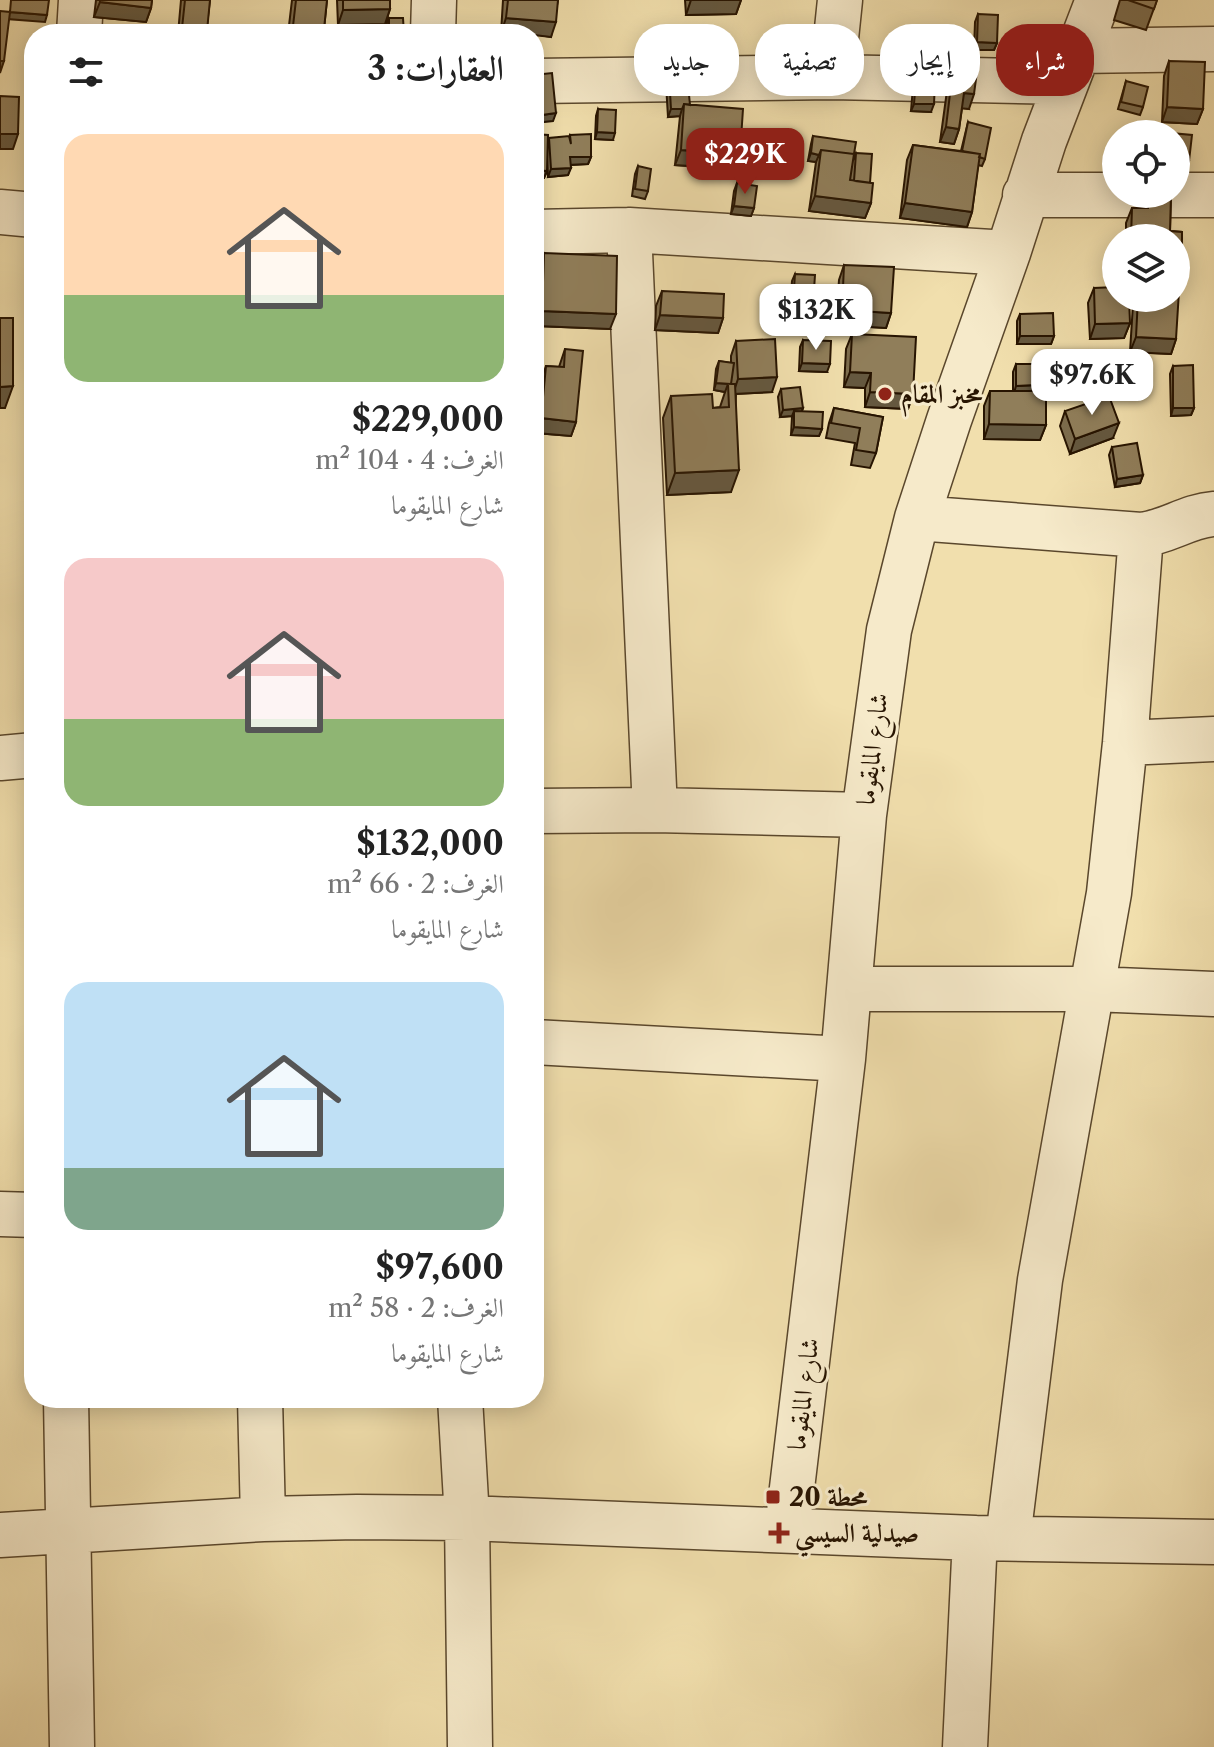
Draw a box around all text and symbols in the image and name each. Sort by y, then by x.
chip: جديد [634,24,739,96]
chip: تصفية [755,24,864,96]
chip: إيجار [880,24,980,96]
chip: شراء [996,24,1094,96]
text: العقارات: 3 [367,47,504,89]
icon: filters [64,50,108,94]
map controls [1102,120,1190,312]
button: locate [1102,120,1190,208]
pin: $229K [689,128,801,196]
text: $229K [704,138,786,170]
icon: home [212,186,356,330]
button: layers [1102,224,1190,312]
pin: $132K [760,284,872,352]
text: $132K [777,294,855,326]
pin: $97.6K [1027,349,1157,417]
text: $97.6K [1049,359,1135,391]
place label: مخبز المقام [901,378,984,417]
marker: مخبز المقام [876,385,894,403]
text: $229,000 [352,398,504,440]
text: الغرف: 4 · 104 m² [315,444,504,476]
text: شارع المايقوما [391,489,504,521]
icon: home [212,610,356,754]
street label: شارع المايقوما [849,691,901,808]
text: $132,000 [357,822,504,864]
text: الغرف: 2 · 66 m² [327,868,504,900]
text: شارع المايقوما [391,913,504,945]
icon: home [212,1034,356,1178]
text: $97,600 [376,1246,504,1288]
text: الغرف: 2 · 58 m² [328,1292,504,1324]
street label: شارع المايقوما [780,1336,832,1453]
text: شارع المايقوما [391,1337,504,1369]
place label: محطة 20 [789,1481,869,1513]
marker: محطة 20 [764,1488,782,1506]
place label: صيدلية السيسي [795,1517,919,1557]
marker: صيدلية السيسي [770,1524,788,1542]

